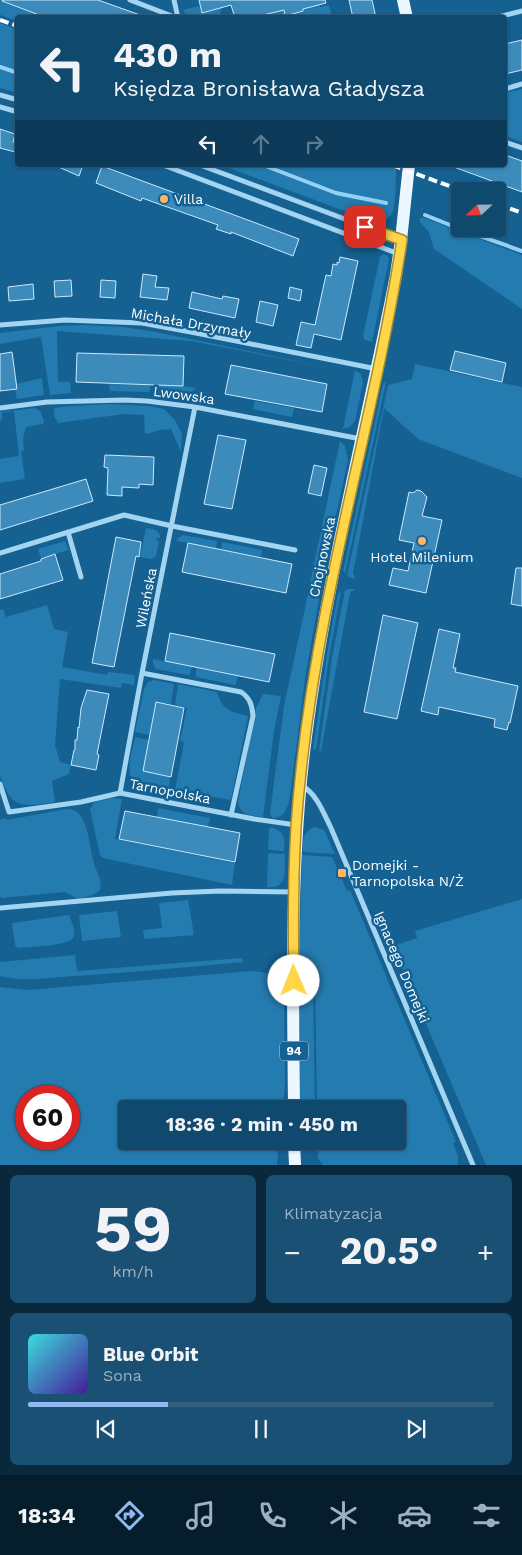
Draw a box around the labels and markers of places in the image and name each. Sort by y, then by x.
place label: Villa [174,191,203,207]
marker: Villa [158,193,170,205]
pin [344,206,386,248]
marker: Hotel Milenium [416,535,428,547]
place label: Hotel Milenium [370,549,474,565]
place label: Domejki - Tarnopolska N/Ż [352,857,464,889]
marker: Domejki - Tarnopolska N/Ż [336,867,348,879]

